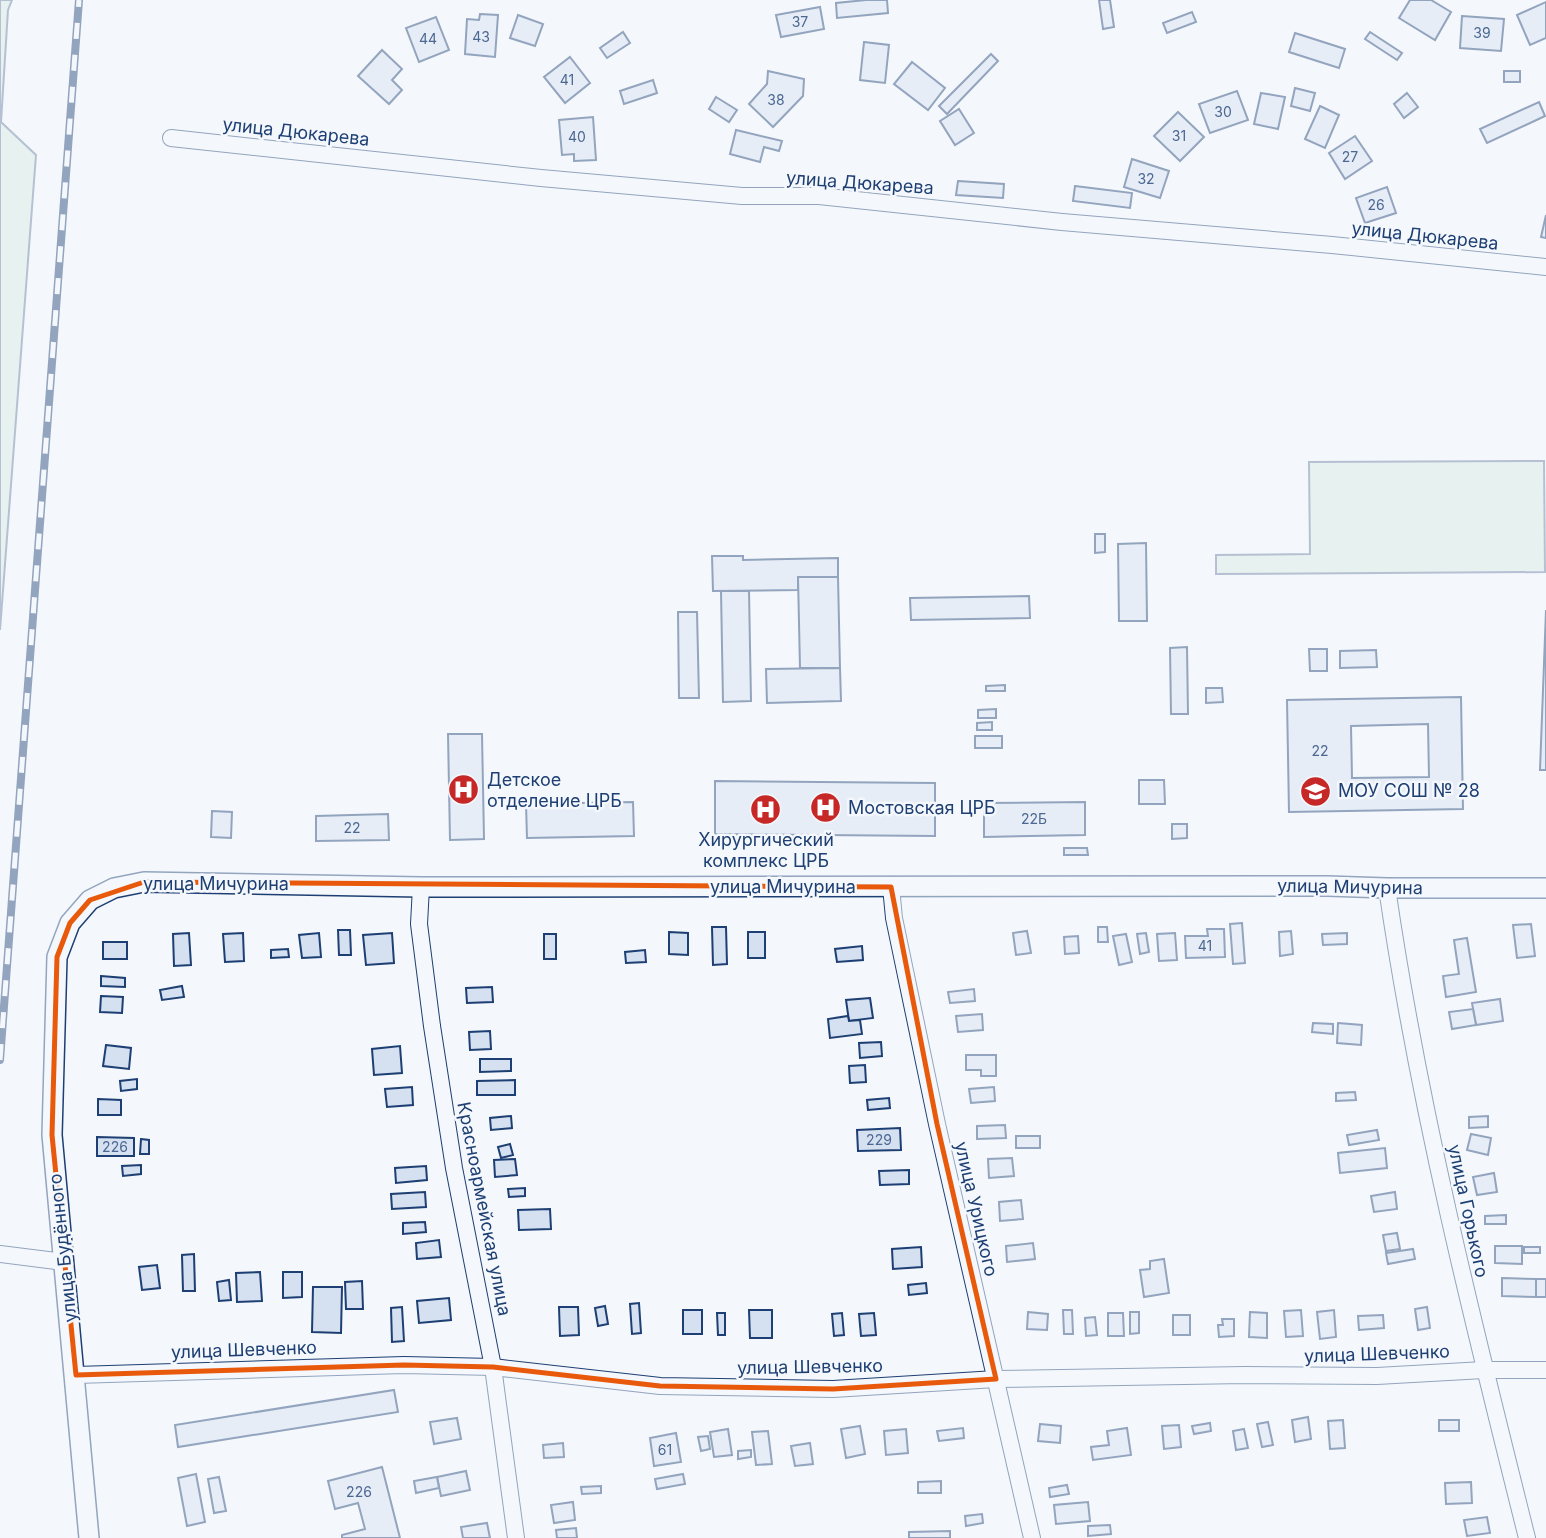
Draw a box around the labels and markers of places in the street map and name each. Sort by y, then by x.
place label: Детское отделение ЦРБ [487,769,622,811]
hospital icon: Детское отделение ЦРБ [447,773,481,807]
school or university icon: МОУ СОШ № 28 [1298,774,1332,808]
place label: МОУ СОШ № 28 [1338,780,1480,801]
hospital icon: Мостовская ЦРБ [808,791,842,825]
hospital icon: Хирургический комплекс ЦРБ [749,792,783,826]
place label: Мостовская ЦРБ [848,797,996,818]
place label: Хирургический комплекс ЦРБ [698,829,834,871]

